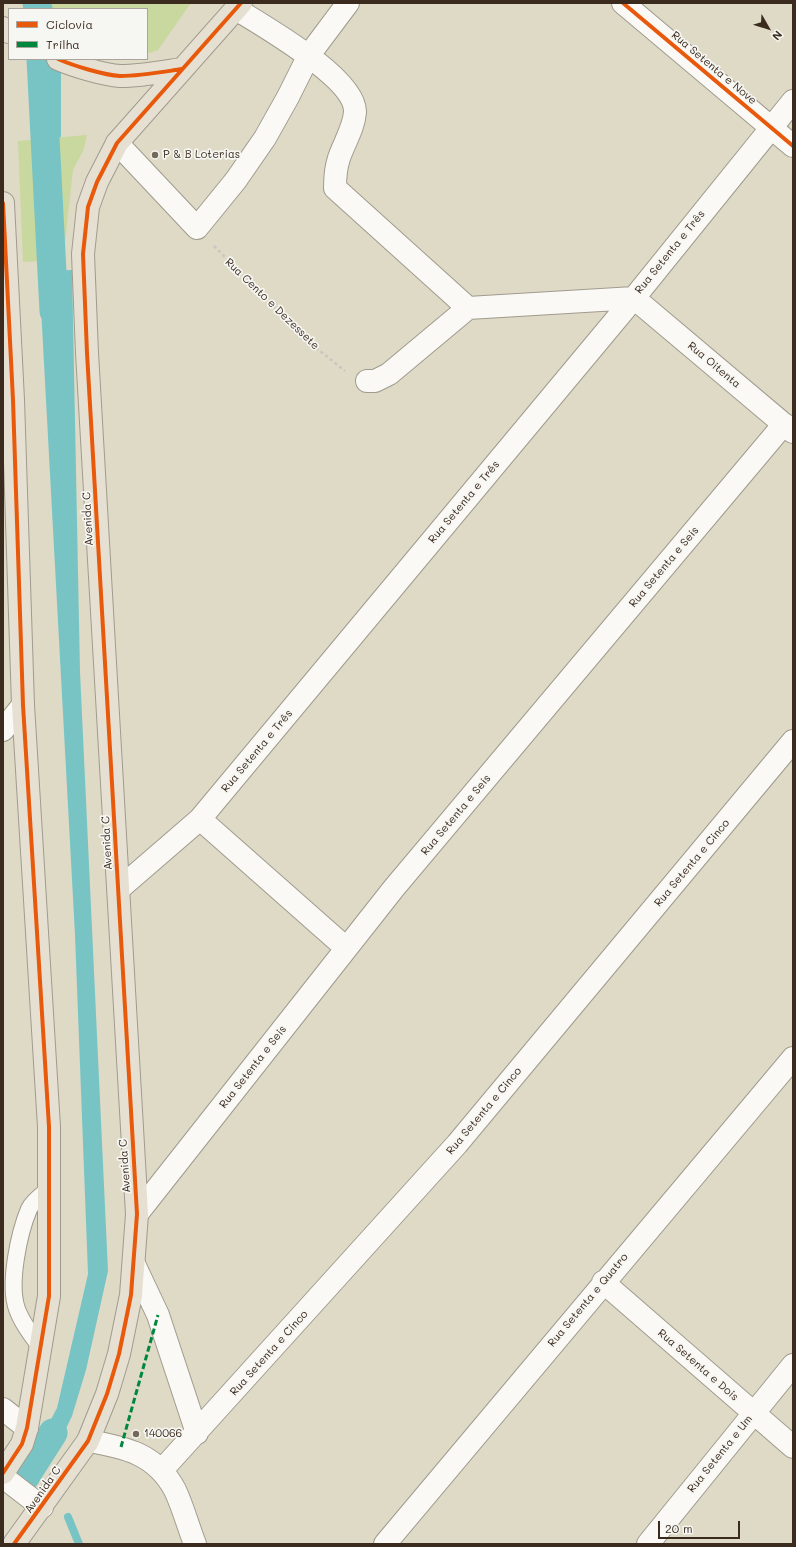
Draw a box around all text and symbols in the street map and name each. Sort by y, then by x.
legend [8,8,148,60]
north arrow [748,8,788,48]
text: Ciclovia [46,16,93,32]
text: N [769,28,786,44]
street label: Rua Setenta e Nove [669,29,759,107]
text: Trilha [46,36,80,52]
place label: P & B Loterias [163,148,240,162]
marker: P & B Loterias [150,150,160,160]
street label: Rua Setenta e Três [632,208,708,296]
street label: Rua Cento e Dezessete [222,256,322,352]
street label: Rua Oitenta [685,339,743,391]
street label: Rua Setenta e Três [426,458,502,546]
street label: Avenida C [80,492,96,546]
street label: Rua Setenta e Seis [626,524,702,610]
street label: Rua Setenta e Três [219,707,295,795]
street label: Rua Setenta e Seis [418,772,494,858]
street label: Avenida C [99,816,115,870]
street label: Rua Setenta e Cinco [652,817,732,909]
street label: Rua Setenta e Seis [217,1023,289,1111]
street label: Rua Setenta e Cinco [444,1065,524,1157]
street label: Avenida C [117,1139,133,1193]
street label: Rua Setenta e Quatro [545,1251,631,1349]
street label: Rua Setenta e Cinco [227,1308,311,1398]
street label: Rua Setenta e Dois [655,1326,741,1404]
street label: Rua Setenta e Um [685,1413,755,1495]
place label: 140066 [144,1427,182,1441]
marker: 140066 [131,1429,141,1439]
street label: Avenida C [22,1464,64,1516]
scale bar [660,1513,742,1539]
text: 20 m [665,1520,693,1536]

